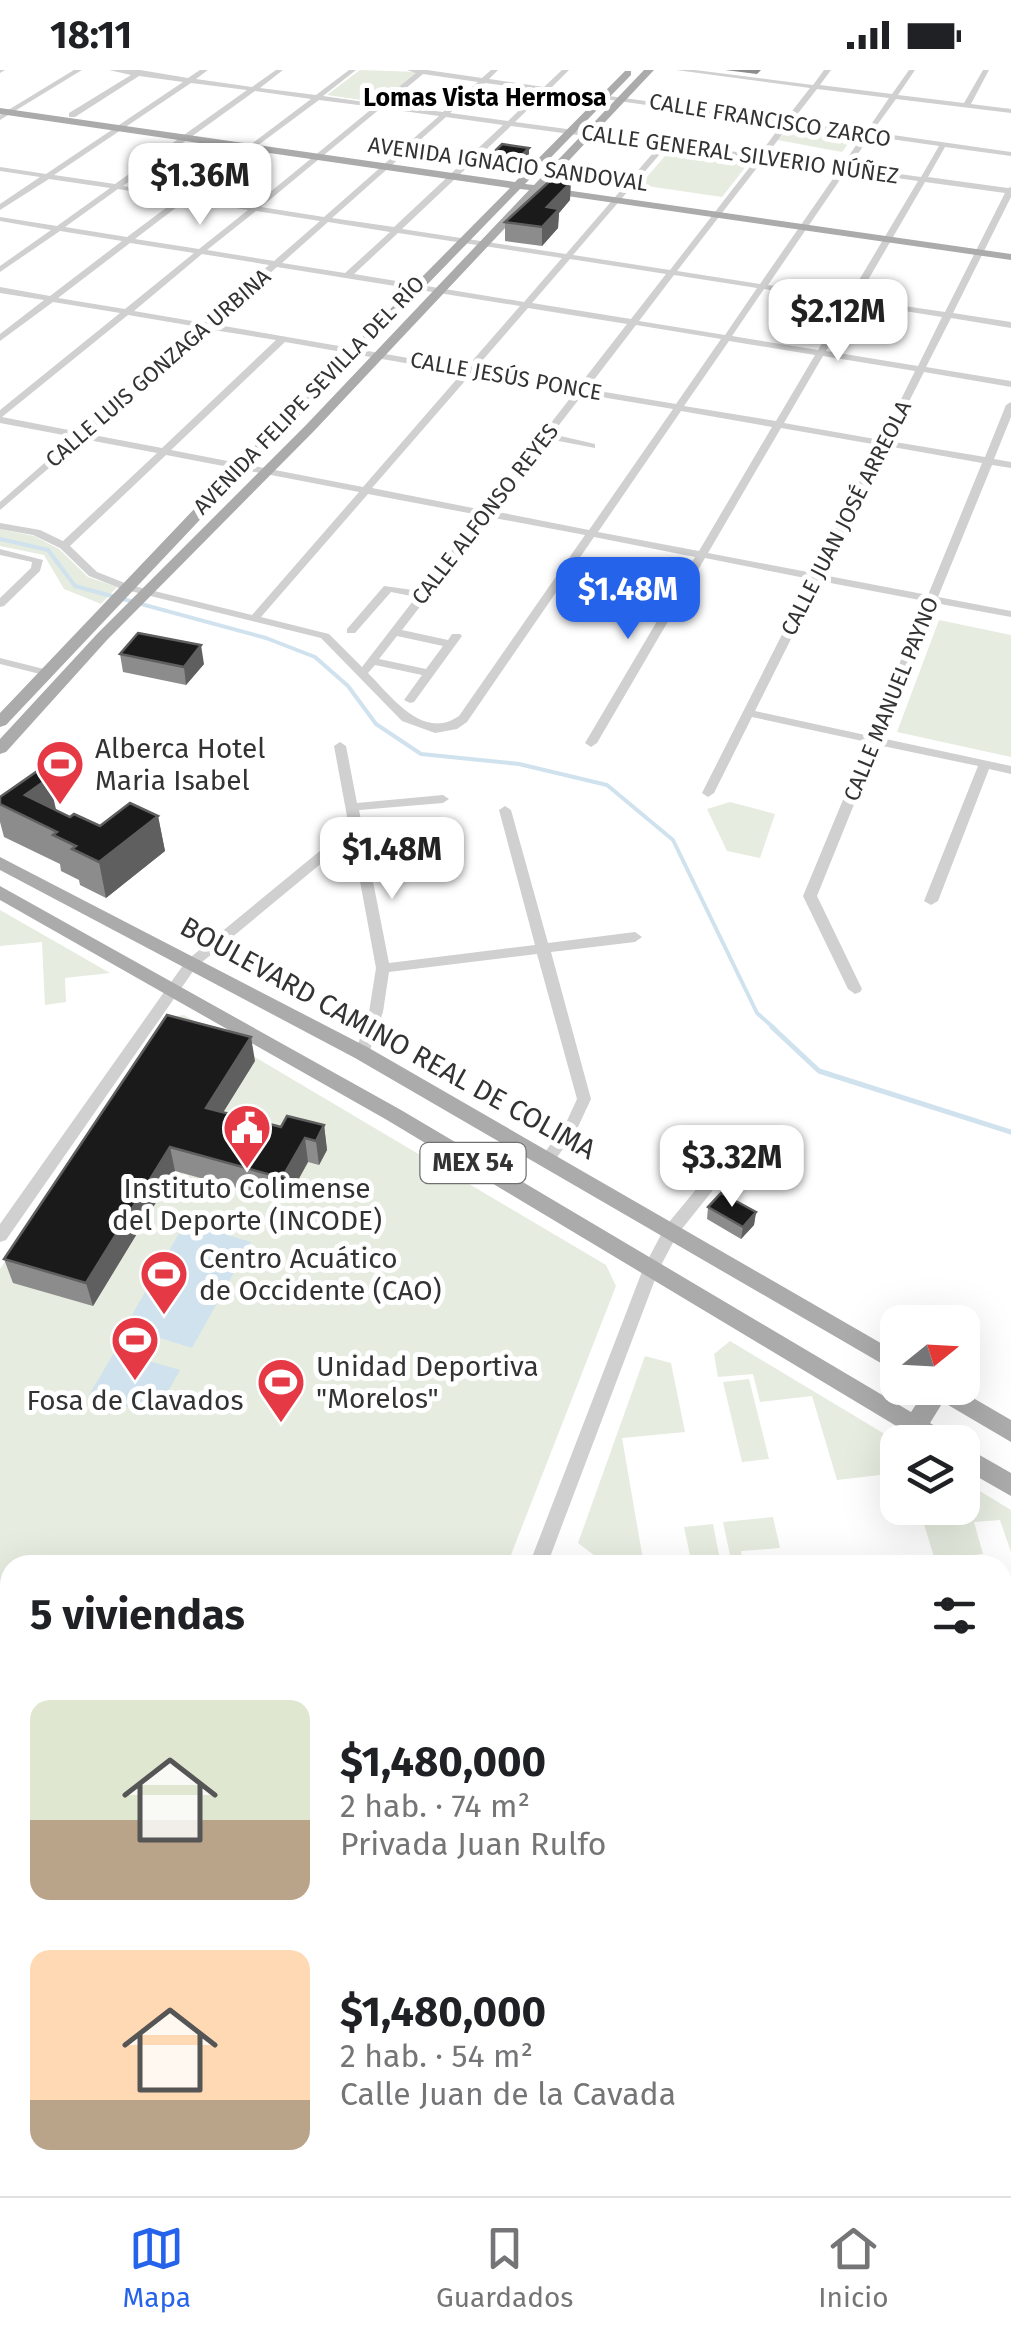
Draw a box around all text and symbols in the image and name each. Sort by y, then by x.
text: 18:11 [50,12,132,58]
district label: Lomas Vista Hermosa [363,83,607,113]
street label: CALLE FRANCISCO ZARCO [647,88,893,152]
street label: CALLE GENERAL SILVERIO NÚÑEZ [580,118,900,190]
street label: AVENIDA IGNACIO SANDOVAL [366,131,650,197]
pin: $1.36M [119,143,281,228]
text: $1.36M [150,156,250,194]
street label: CALLE LUIS GONZAGA URBINA [40,263,276,473]
street label: AVENIDA FELIPE SEVILLA DEL RÍO [188,270,430,520]
pin: $2.12M [757,279,919,364]
text: $2.12M [791,292,885,330]
street label: CALLE JESÚS PONCE [408,346,604,406]
street label: CALLE JUAN JOSÉ ARREOLA [775,396,917,640]
street label: CALLE ALFONSO REYES [406,418,564,610]
pin: $1.48M [547,557,709,642]
text: $1.48M [578,570,678,608]
street label: CALLE MANUEL PAYNO [838,593,944,805]
place label: Alberca Hotel Maria Isabel [95,732,265,797]
sports icon: Alberca Hotel Maria Isabel [34,738,86,806]
pin: $1.48M [311,817,473,902]
text: $1.48M [342,830,442,868]
street label: BOULEVARD CAMINO REAL DE COLIMA [175,910,601,1166]
public building icon: Instituto Colimense del Deporte (INCODE) [221,1102,273,1170]
pin: $3.32M [651,1125,813,1210]
text: $3.32M [682,1138,782,1176]
road number: MEX 54 [420,1143,526,1183]
place label: Instituto Colimense del Deporte (INCODE) [112,1172,382,1237]
place label: Centro Acuático de Occidente (CAO) [199,1242,442,1307]
sports icon: Centro Acuático de Occidente (CAO) [138,1248,190,1316]
north arrow [880,1305,980,1405]
map controls [880,1305,980,1525]
sports icon: Fosa de Clavados [109,1314,161,1382]
place label: Unidad Deportiva "Morelos" [316,1350,539,1415]
sports icon: Unidad Deportiva "Morelos" [255,1356,307,1424]
place label: Fosa de Clavados [26,1384,244,1417]
button: layers [880,1425,980,1525]
icon: filters [927,1588,982,1643]
text: 5 viviendas [30,1590,245,1640]
text: $1,480,000 [340,1737,546,1787]
icon: home [110,1740,230,1860]
text: 2 hab. · 74 m² [340,1787,530,1825]
text: Privada Juan Rulfo [340,1825,606,1863]
text: $1,480,000 [340,1987,546,2037]
icon: home [110,1990,230,2110]
text: 2 hab. · 54 m² [340,2037,533,2075]
text: Calle Juan de la Cavada [340,2075,676,2113]
tab: Mapa [122,2221,191,2314]
tab: Guardados [436,2221,573,2314]
tab: Inicio [818,2221,889,2314]

